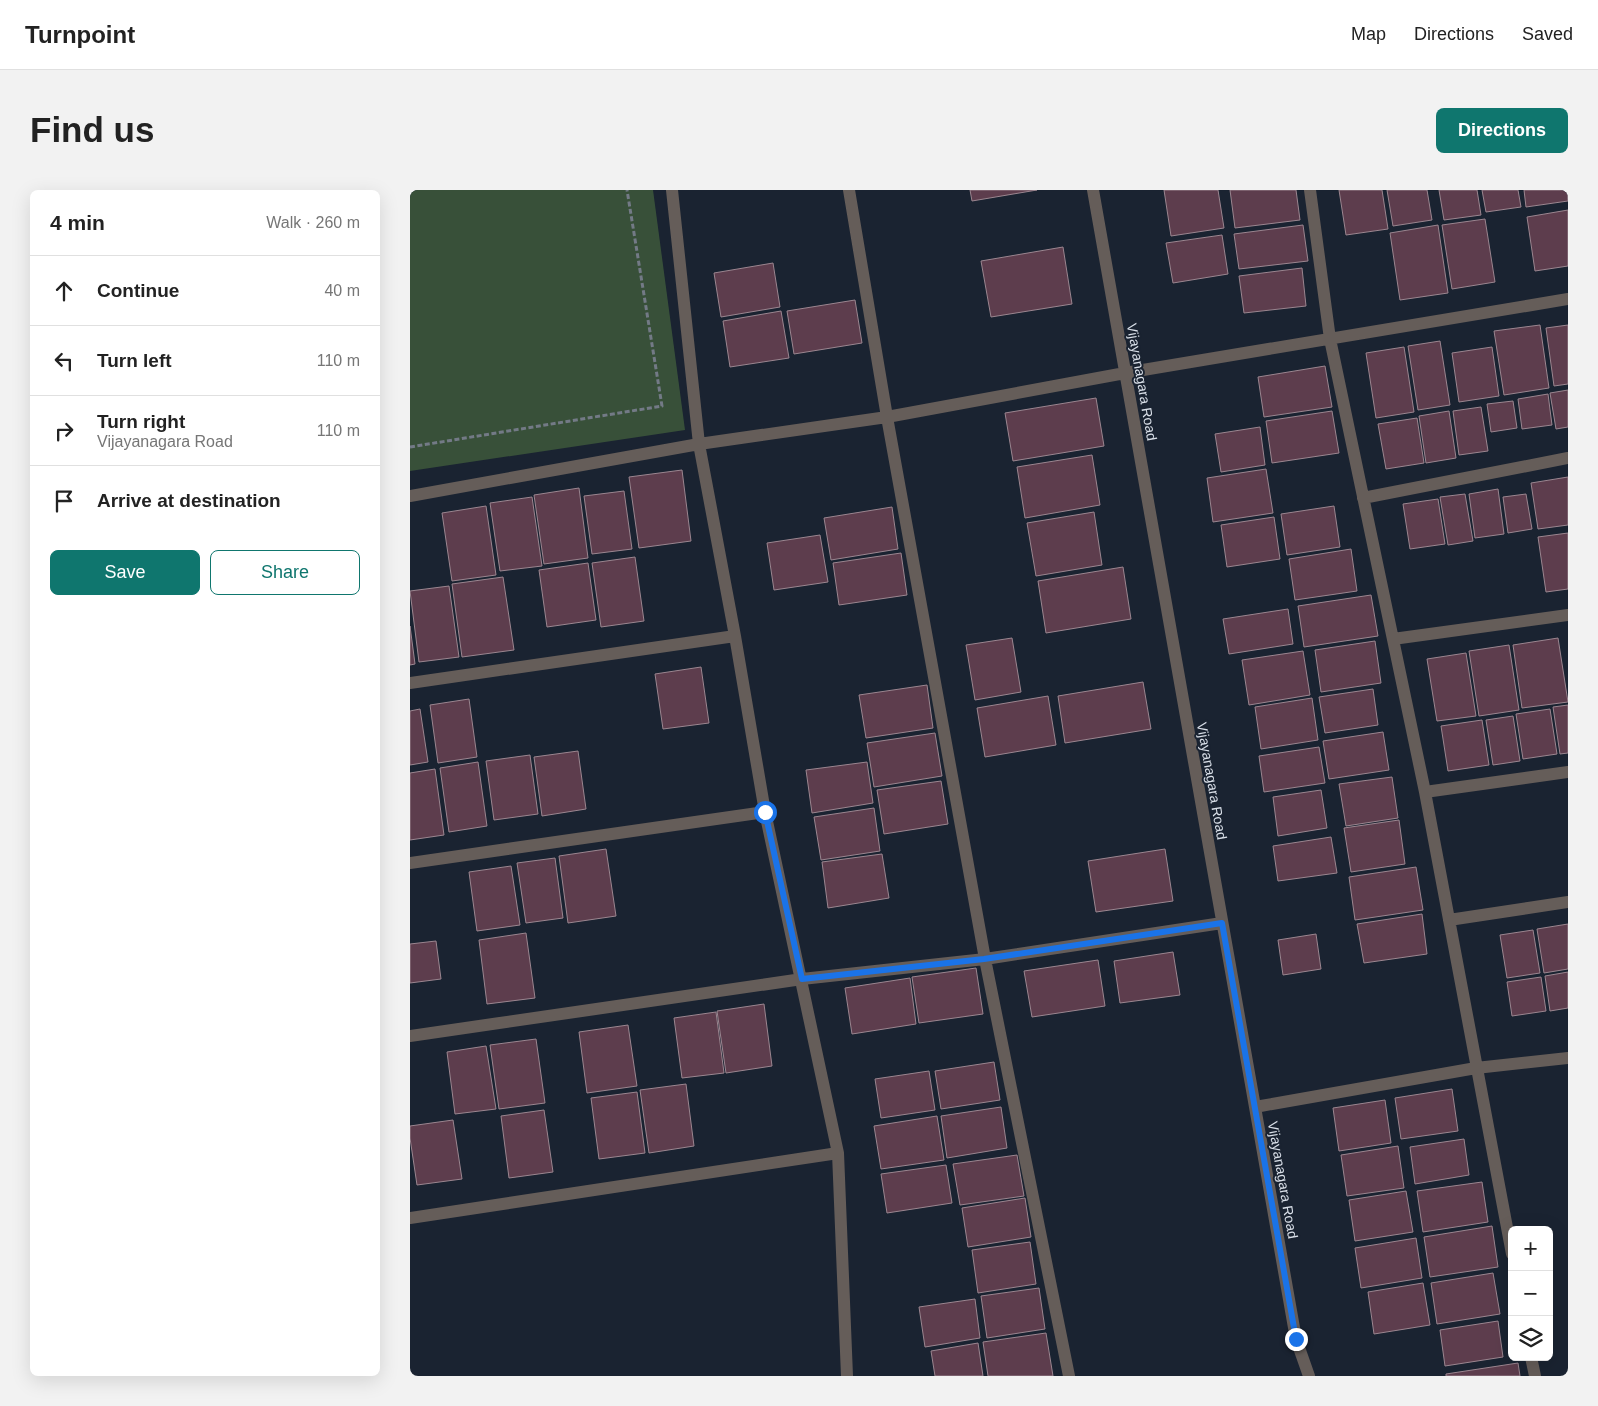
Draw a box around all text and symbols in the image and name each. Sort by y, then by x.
text: Turnpoint [25,21,135,48]
text: Map [1351,24,1386,44]
text: Directions [1414,24,1494,44]
text: Saved [1522,24,1573,44]
button: Directions [1436,108,1568,153]
text: Find us [30,110,154,149]
text: 4 min [50,211,105,234]
text: Walk · 260 m [266,214,360,231]
icon: ahead [50,277,78,305]
text: Continue [97,280,179,301]
text: 40 m [324,282,360,299]
street label: Vijayanagara Road [1124,322,1160,442]
icon: left [50,347,78,375]
text: Turn left [97,350,172,371]
text: 110 m [317,352,360,369]
text: Turn right [97,411,185,432]
icon: right [50,417,78,445]
text: 110 m [317,422,360,439]
text: Vijayanagara Road [97,433,233,450]
icon: arrive [50,487,78,515]
text: Arrive at destination [97,490,281,511]
button: Save [50,550,200,595]
button: Share [210,550,360,595]
street label: Vijayanagara Road [1194,721,1230,841]
route start [754,801,777,824]
street label: Vijayanagara Road [1265,1120,1301,1240]
map controls [1508,1226,1553,1361]
button: + [1508,1226,1553,1271]
button: − [1508,1271,1553,1316]
button: layers [1508,1316,1553,1361]
route end [1285,1328,1308,1351]

